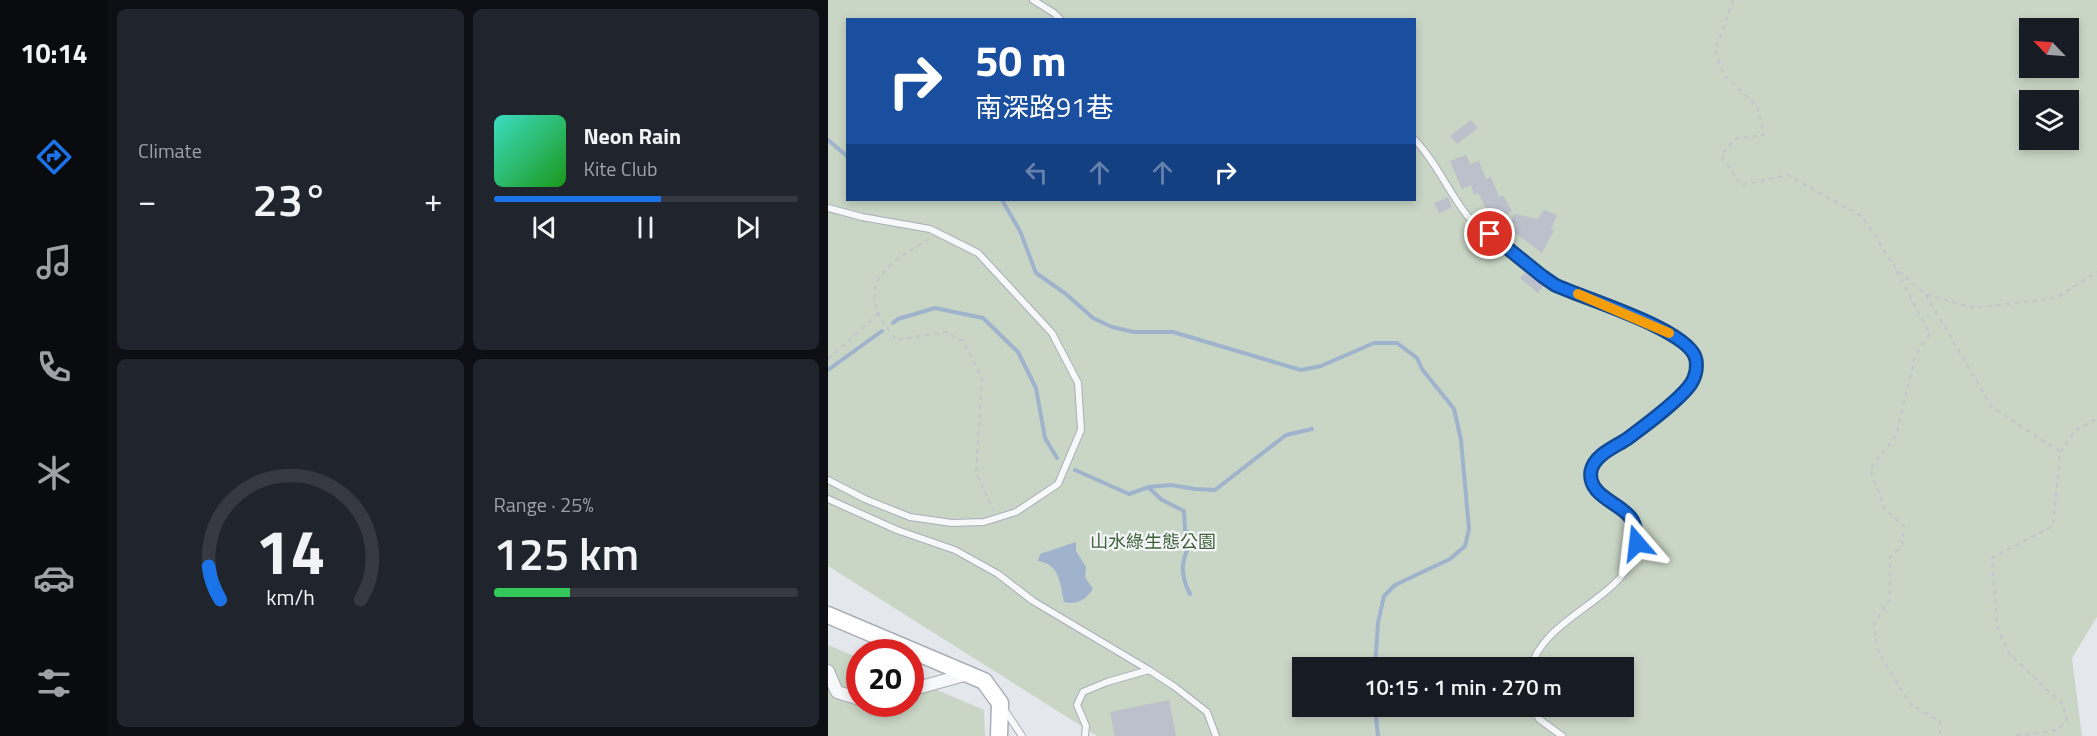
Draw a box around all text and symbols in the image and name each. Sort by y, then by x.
north arrow [2019,18,2079,78]
map controls [2019,18,2079,150]
text: 50 m [975,28,1067,92]
text: 10:14 [20,32,88,73]
icon: right [876,42,954,120]
text: 南深路91巷 [975,86,1113,127]
button: layers [2019,90,2079,150]
text: Neon Rain [584,119,681,153]
text: Climate [138,135,202,166]
icon: directions [33,136,75,178]
text: Kite Club [584,153,657,184]
icon: left [1020,156,1053,189]
icon: ahead [1083,156,1116,189]
icon: ahead [1146,156,1179,189]
icon: right [1209,156,1242,189]
text: 23° [252,165,328,233]
text: − [138,175,156,225]
text: + [424,175,442,225]
pin [1464,208,1515,259]
icon: previous [528,211,561,244]
icon: pause [629,211,662,244]
icon: next [731,211,764,244]
icon: arrive [1473,217,1506,250]
icon: music [33,241,75,283]
icon: phone [33,346,75,388]
icon: climate [33,452,75,494]
text: Range · 25% [494,489,594,520]
text: 14 [255,503,325,598]
position arrow [1605,511,1669,575]
text: 125 km [494,519,639,587]
park label: 山水綠生態公園 [1090,528,1216,555]
icon: car [33,557,75,599]
text: km/h [266,581,315,613]
speed limit sign: 20 [846,639,924,717]
icon: filters [33,662,75,704]
text: 10:15 · 1 min · 270 m [1364,670,1562,704]

